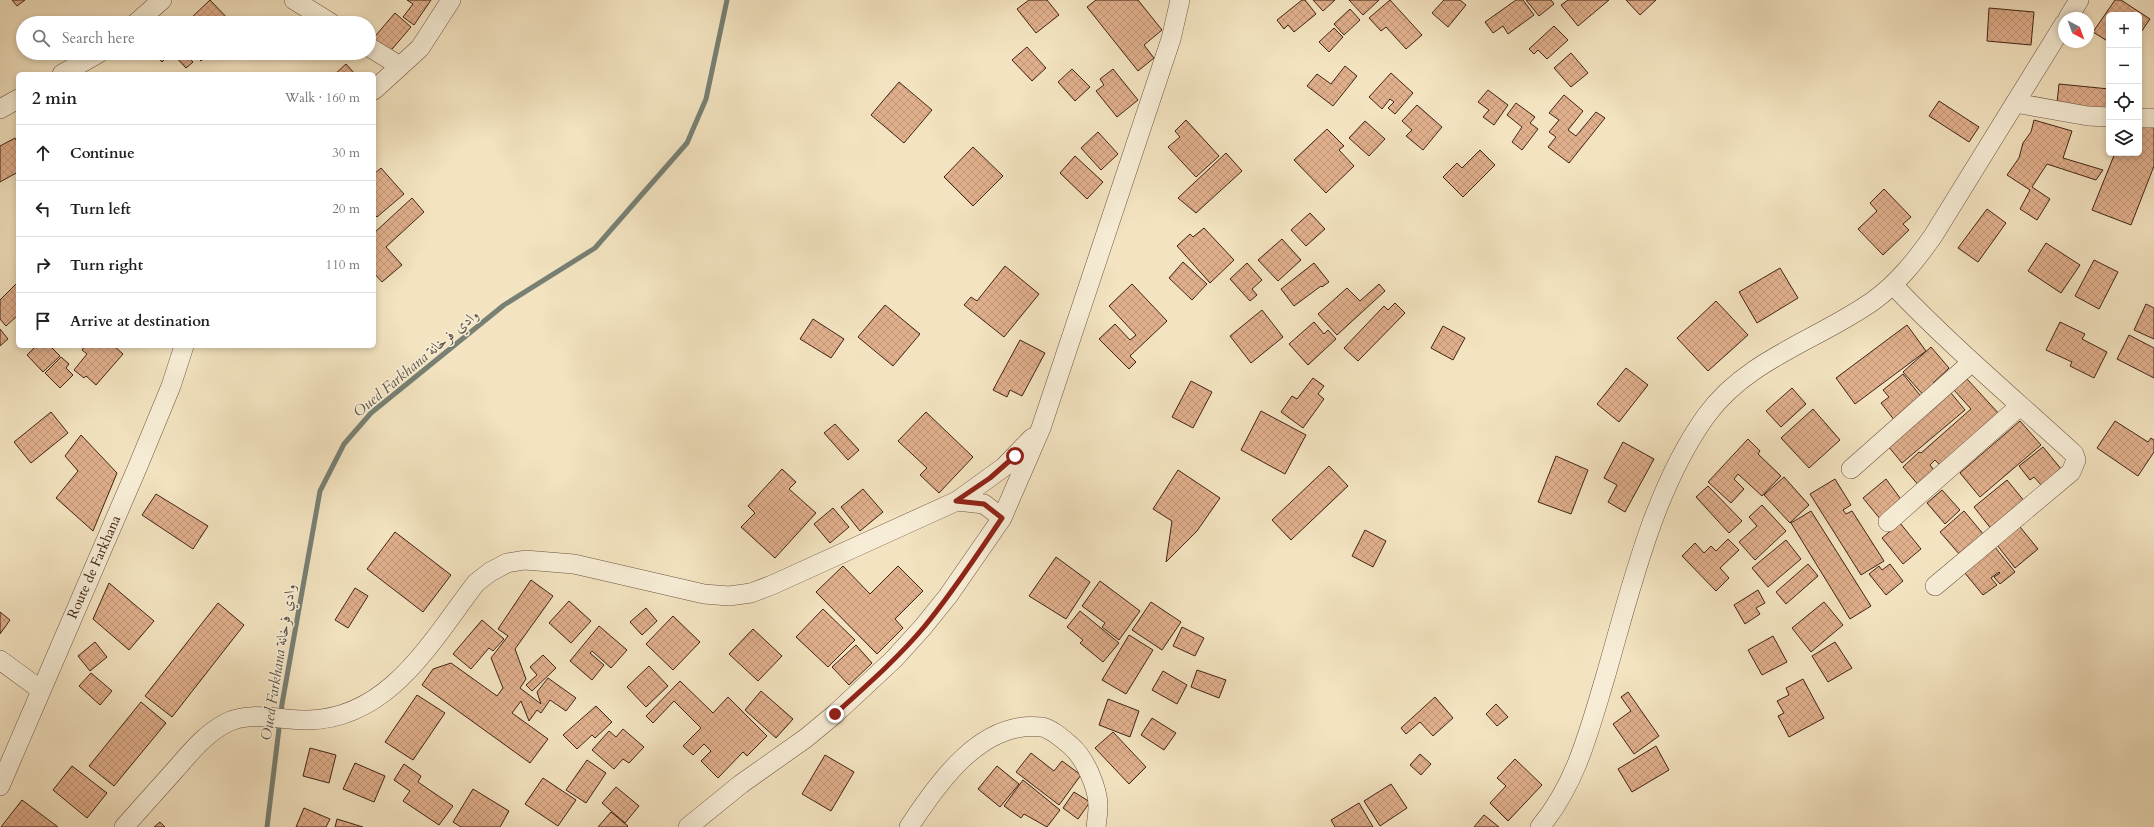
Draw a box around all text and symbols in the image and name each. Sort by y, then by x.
north arrow [2058,12,2094,48]
map controls [2106,12,2142,156]
button: + [2106,12,2142,48]
search box [16,16,376,60]
icon: search [30,27,52,49]
text: Search here [62,28,135,48]
button: − [2106,48,2142,84]
button: locate [2106,84,2142,120]
text: 2 min [32,87,77,110]
text: Walk · 160 m [285,89,360,107]
button: layers [2106,120,2142,156]
icon: ahead [32,142,54,164]
text: Continue [70,143,135,163]
text: 30 m [332,144,360,162]
icon: left [32,198,54,220]
text: Turn left [70,199,131,219]
text: 20 m [332,200,360,218]
icon: right [32,254,54,276]
text: Turn right [70,255,143,275]
text: 110 m [326,256,360,274]
water label: Oued Farkhana وادي فرخانة [349,304,484,423]
icon: arrive [32,310,54,332]
text: Arrive at destination [70,311,210,331]
route start [1006,447,1024,465]
street label: Route de Farkhana [63,512,125,622]
water label: Oued Farkhana وادي فرخانة [256,582,302,742]
route end [826,705,844,723]

